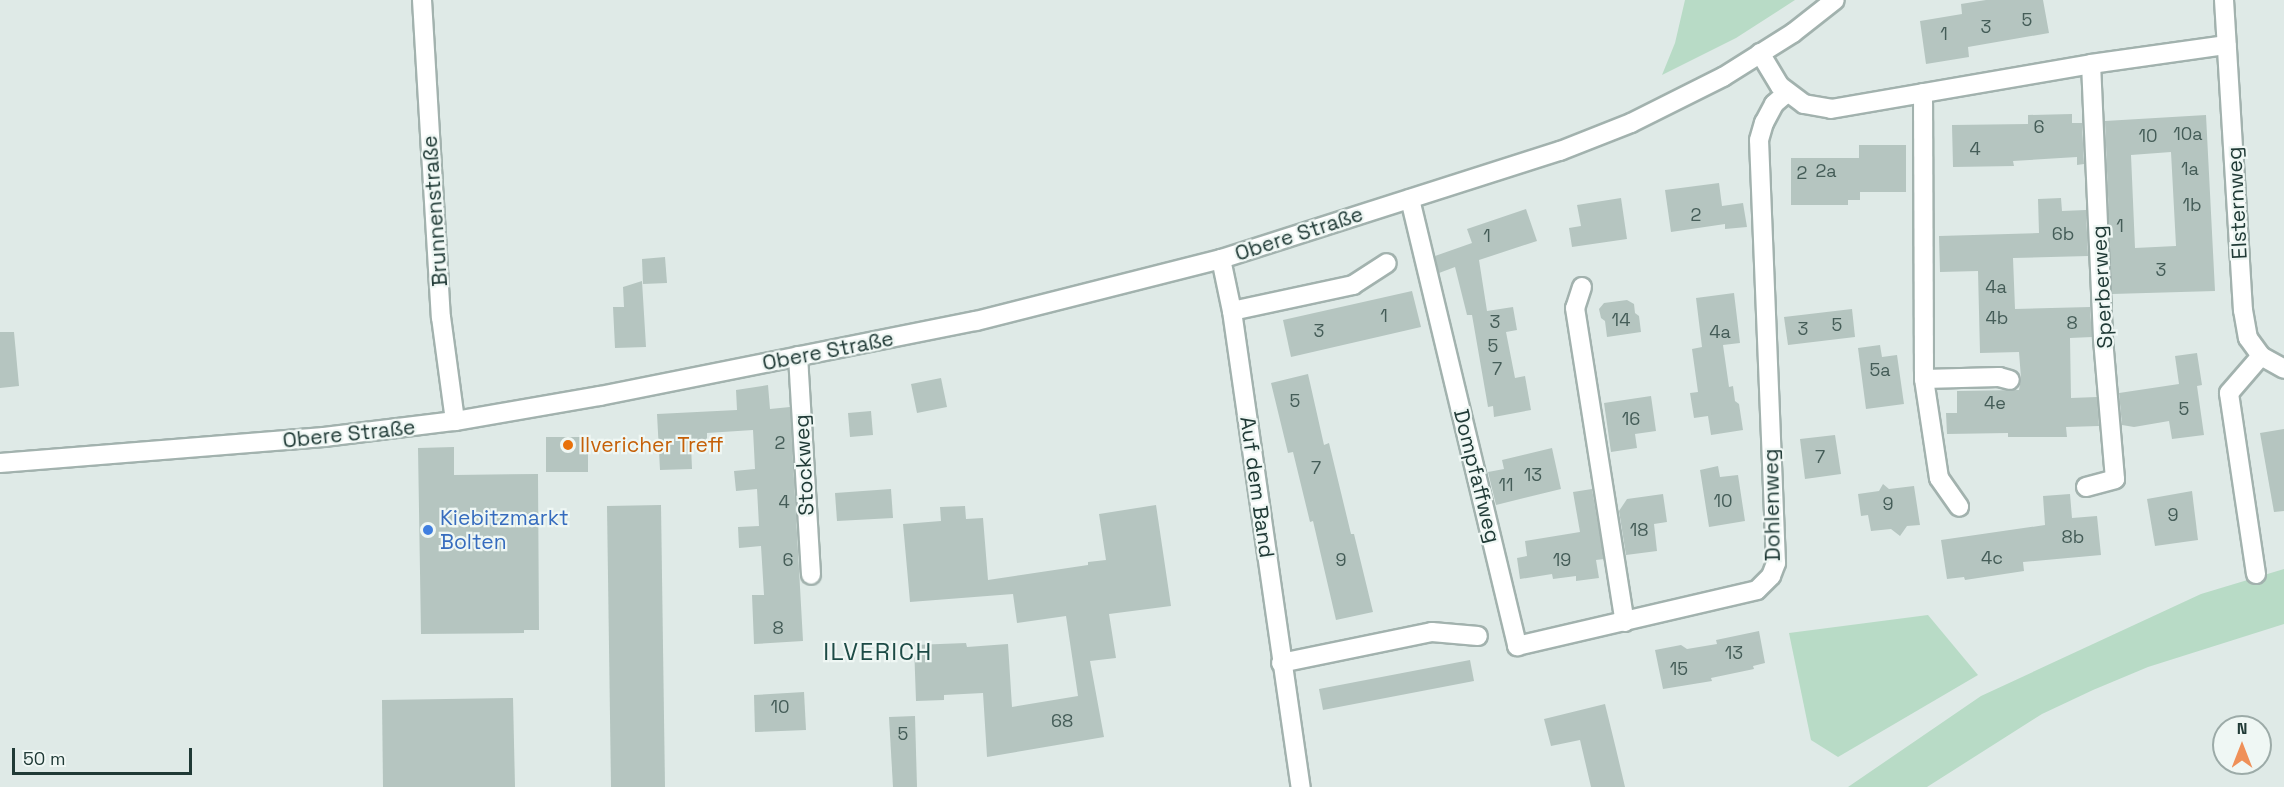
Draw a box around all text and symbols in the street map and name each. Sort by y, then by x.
house number: 5 [2022,9,2032,31]
house number: 3 [1981,16,1991,38]
house number: 1 [1940,23,1948,45]
house number: 6 [2033,116,2045,138]
house number: 10a [2173,123,2203,145]
house number: 10 [2138,125,2158,147]
street label: Brunnenstraße [417,135,453,287]
house number: 4 [1969,138,1981,160]
street label: Elsternweg [2221,146,2253,260]
house number: 1a [2181,158,2199,180]
house number: 2a [1815,160,1837,182]
house number: 2 [1797,162,1807,184]
house number: 1b [2182,194,2202,216]
street label: Obere Straße [1232,201,1366,267]
house number: 2 [1691,204,1701,226]
house number: 1 [2116,215,2124,237]
house number: 6b [2052,223,2074,245]
house number: 1 [1483,225,1491,247]
street label: Sperberweg [2086,225,2118,349]
house number: 3 [2156,259,2166,281]
house number: 4a [1985,276,2007,298]
house number: 1 [1380,305,1388,327]
house number: 4b [1986,307,2008,329]
house number: 14 [1612,309,1630,331]
house number: 3 [1490,311,1500,333]
house number: 8 [2066,312,2078,334]
house number: 5 [1832,314,1842,336]
house number: 3 [1798,318,1808,340]
house number: 3 [1314,320,1324,342]
house number: 4a [1709,321,1731,343]
street label: Obere Straße [760,326,896,376]
house number: 5 [1488,335,1498,357]
house number: 7 [1492,358,1502,380]
house number: 5a [1869,359,1891,381]
house number: 5 [1290,390,1300,412]
house number: 4e [1984,392,2006,414]
house number: 5 [2179,398,2189,420]
street label: Dompfaffweg [1448,406,1506,546]
house number: 16 [1622,408,1640,430]
street label: Stockweg [789,414,819,516]
street label: Obere Straße [281,415,417,453]
street label: Auf dem Band [1235,415,1279,559]
place label: Ilvericher Treff [580,432,724,458]
house number: 2 [775,432,785,454]
marker: Ilvericher Treff [561,438,575,452]
house number: 7 [1815,446,1825,468]
street label: Dohlenweg [1758,448,1786,562]
house number: 7 [1311,457,1321,479]
house number: 13 [1524,464,1542,486]
house number: 11 [1498,474,1514,496]
house number: 10 [1713,490,1733,512]
house number: 4 [778,491,790,513]
house number: 9 [1882,493,1894,515]
house number: 9 [2167,504,2179,526]
place label: Kiebitzmarkt Bolten [440,505,569,555]
house number: 18 [1630,519,1648,541]
marker: Kiebitzmarkt Bolten [421,523,435,537]
house number: 8b [2062,526,2084,548]
house number: 4c [1981,547,2003,569]
house number: 6 [782,549,794,571]
house number: 9 [1335,549,1347,571]
house number: 19 [1553,549,1571,571]
house number: 8 [772,617,784,639]
district label: ILVERICH [823,638,933,666]
house number: 13 [1725,642,1743,664]
house number: 15 [1670,658,1688,680]
house number: 10 [770,696,790,718]
house number: 68 [1051,710,1073,732]
north arrow [2212,715,2272,775]
text: N [2237,718,2247,739]
house number: 5 [898,723,908,745]
scale bar [15,736,195,774]
text: 50 m [23,747,65,770]

